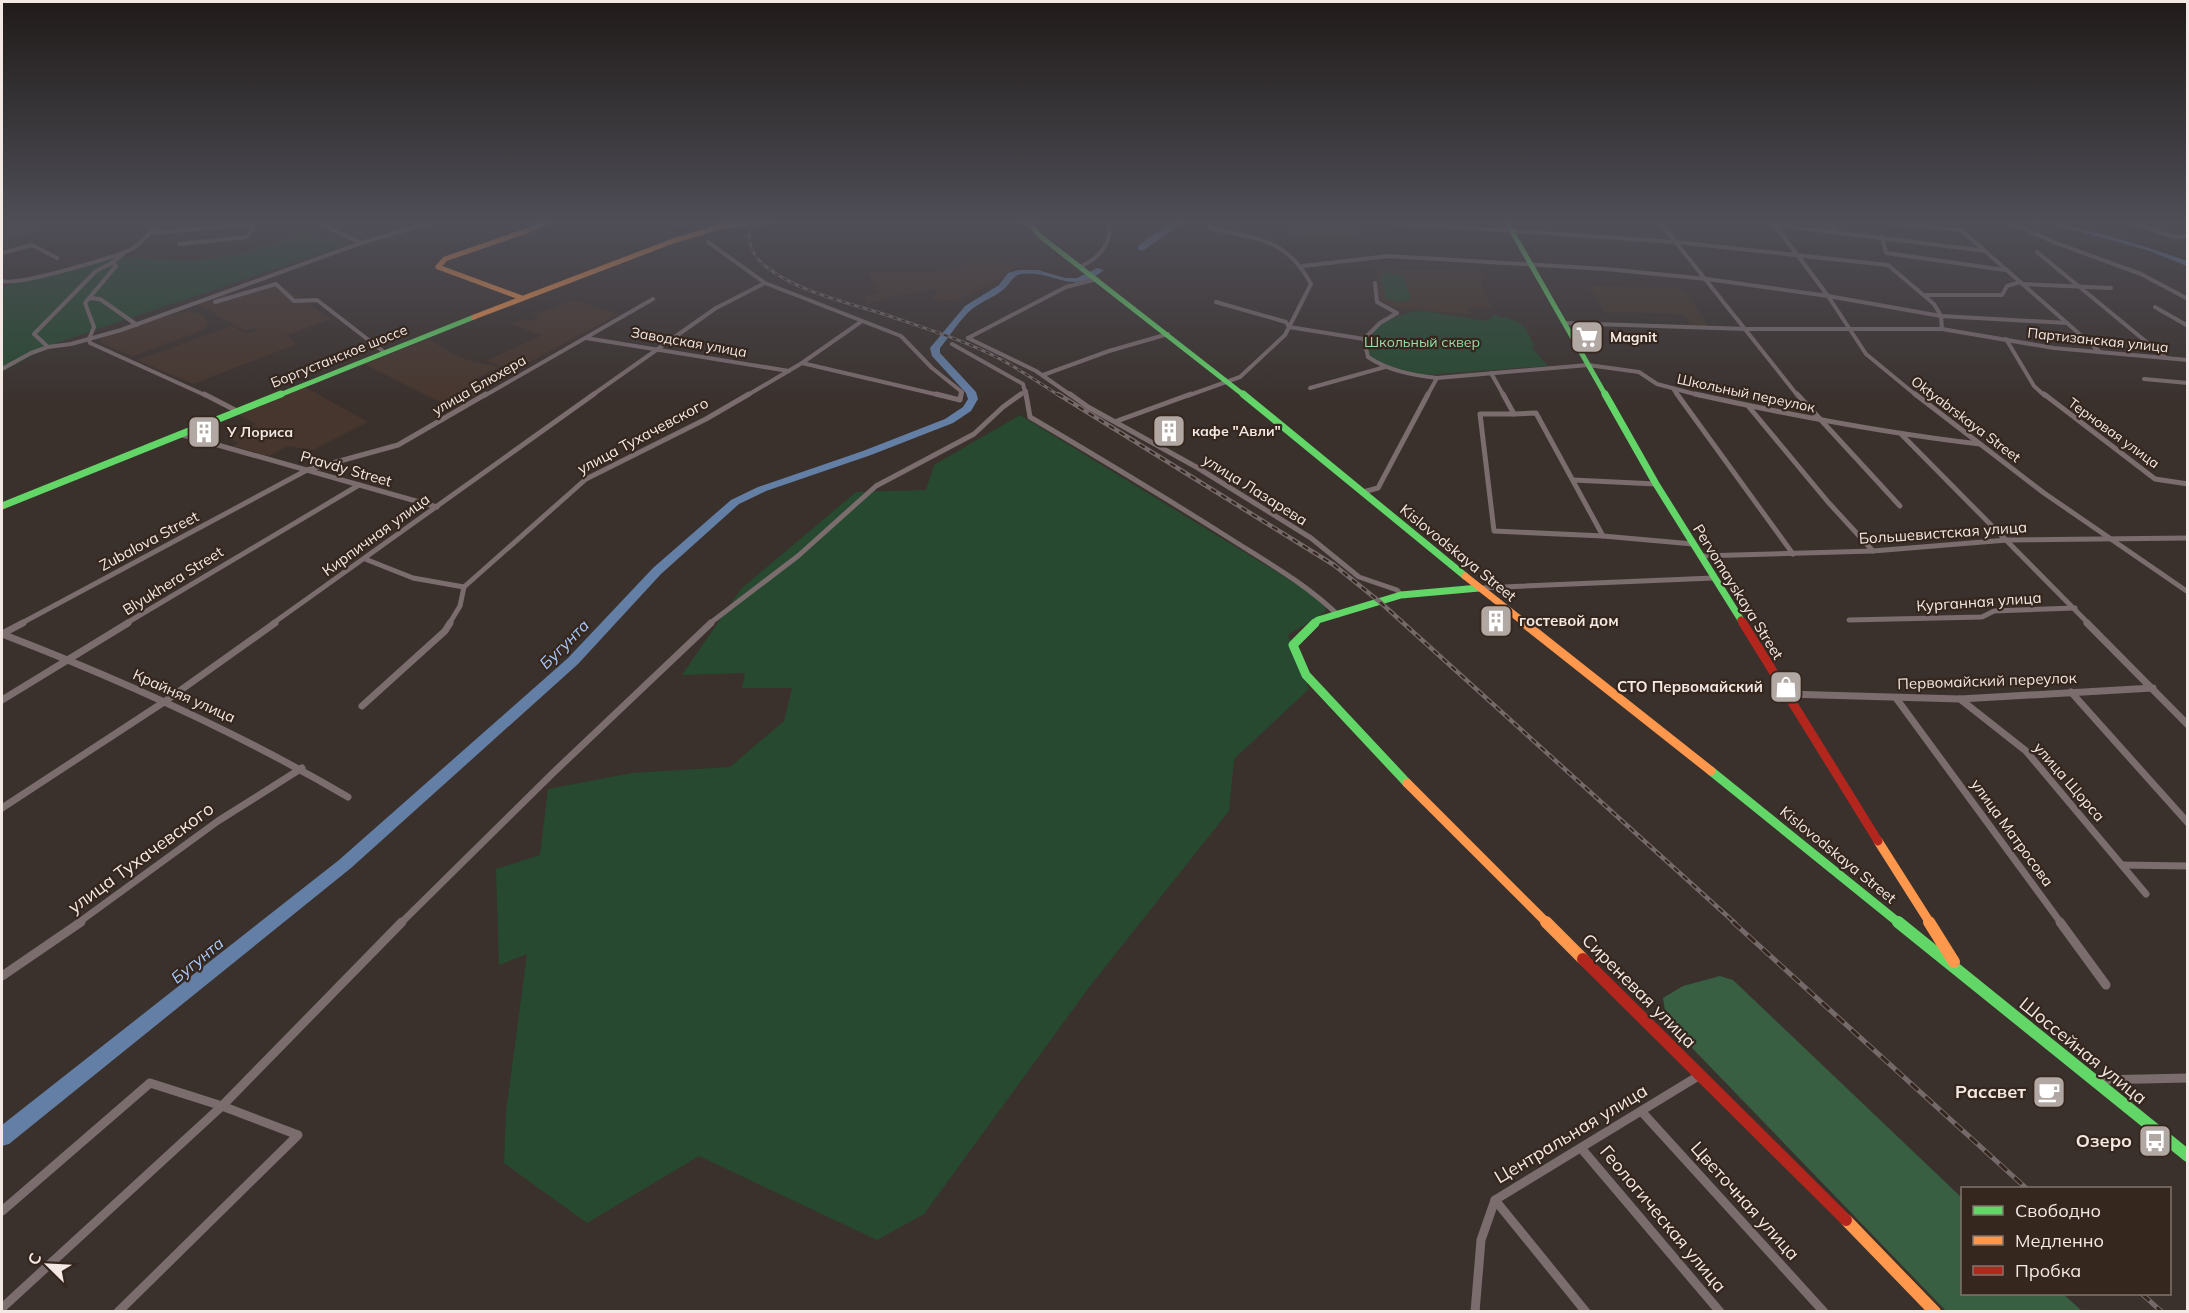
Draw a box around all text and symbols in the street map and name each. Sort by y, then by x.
supermarket icon: Magnit [1569,319,1605,355]
street label: Боргустанское шоссе [268,320,410,392]
street label: Заводская улица [630,323,748,361]
street label: Партизанская улица [2027,324,2169,356]
place label: Magnit [1610,328,1658,346]
park label: Школьный сквер [1364,333,1480,351]
street label: улица Блюхера [429,351,529,419]
street label: Школьный переулок [1675,370,1817,417]
street label: Oktyabrskaya Street [1908,372,2024,466]
street label: улица Тухачевского [574,393,712,478]
street label: Терновая улица [2065,394,2163,472]
building icon: кафе "Авли" [1151,413,1187,449]
building icon: У Лориса [186,414,222,450]
place label: кафе "Авли" [1192,422,1281,440]
place label: У Лориса [226,423,293,441]
street label: Pravdy Street [298,446,394,491]
street label: улица Лазарева [1199,450,1311,529]
street label: Кирпичная улица [318,489,433,580]
street label: Kislovodskaya Street [1396,500,1520,605]
street label: Zubalova Street [96,506,202,575]
street label: Большевистская улица [1858,517,2028,548]
street label: Pervomayskaya Street [1689,521,1788,663]
street label: Blyukhera Street [119,542,226,619]
street label: Курганная улица [1916,588,2042,615]
building icon: гостевой дом [1478,603,1514,639]
place label: гостевой дом [1519,611,1619,630]
water label: Бугунта [535,615,593,673]
street label: Крайняя улица [130,664,238,727]
street label: Первомайский переулок [1897,668,2078,693]
shop icon: СТО Первомайский [1768,669,1804,705]
place label: СТО Первомайский [1617,677,1763,696]
street label: улица Щорса [2030,738,2109,825]
street label: улица Матросова [1967,775,2058,890]
street label: улица Тухачевского [63,797,218,918]
street label: Kislovodskaya Street [1776,802,1900,907]
street label: Сиреневая улица [1577,929,1701,1053]
water label: Бугунта [167,933,228,987]
street label: Шоссейная улица [2015,992,2152,1109]
cafe icon: Рассвет [2031,1074,2067,1110]
street label: Центральная улица [1490,1079,1651,1188]
place label: Рассвет [1955,1080,2026,1103]
bus stop icon: Озеро [2137,1123,2173,1159]
place label: Озеро [2076,1129,2132,1152]
street label: Цветочная улица [1686,1136,1805,1265]
street label: Геологическая улица [1595,1141,1732,1297]
legend [1961,1187,2171,1295]
text: Свободно [2015,1199,2101,1222]
text: Медленно [2015,1229,2104,1252]
north arrow [18,1235,78,1295]
text: С [23,1250,46,1268]
text: Пробка [2015,1259,2081,1282]

